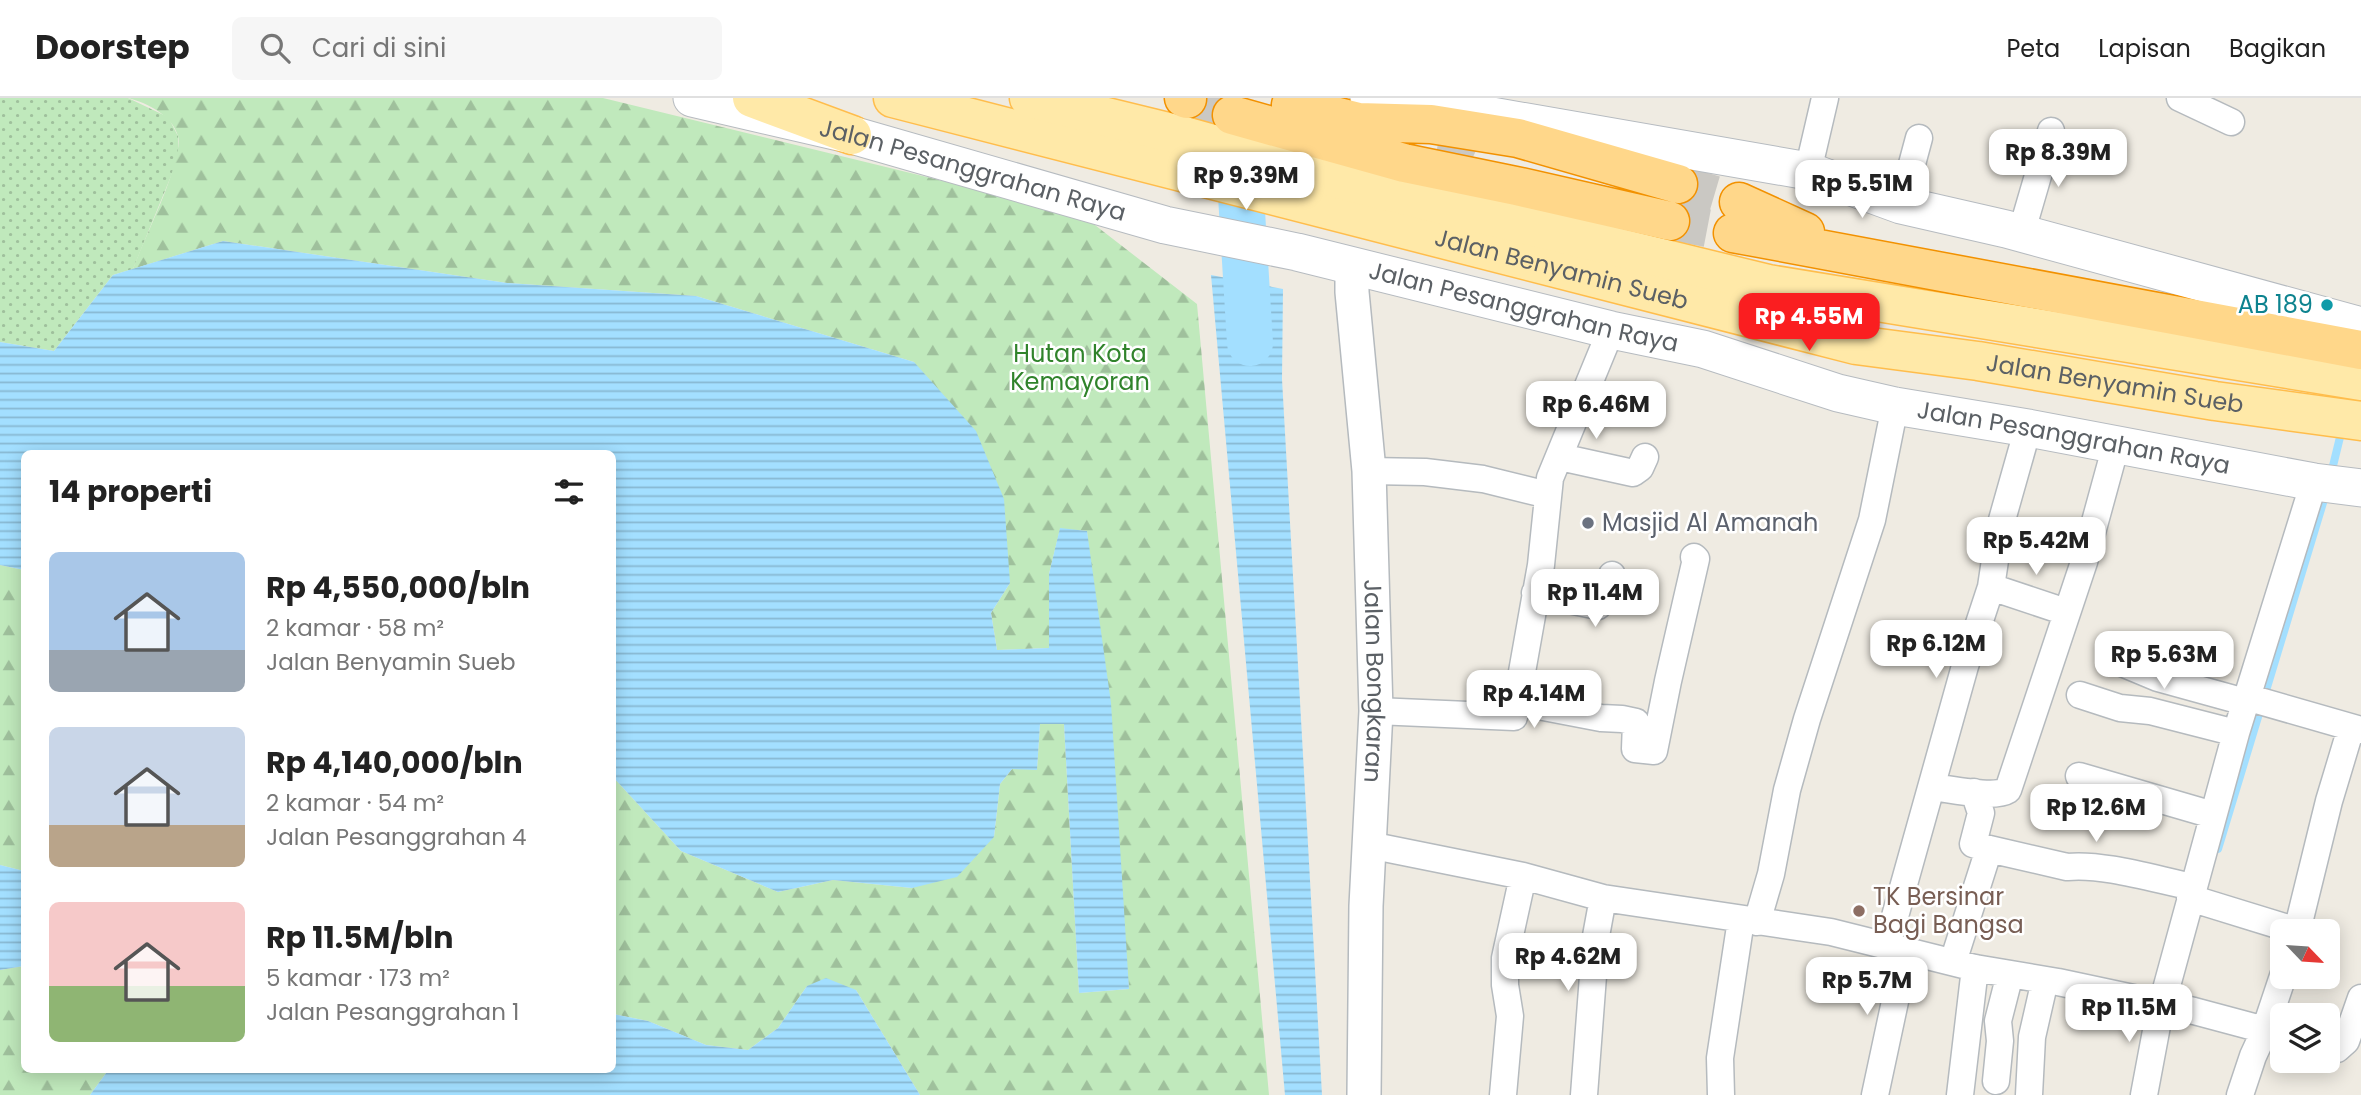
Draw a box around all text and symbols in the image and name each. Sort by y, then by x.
search box [232,17,722,80]
text: Doorstep [35,24,190,71]
icon: search [256,29,294,67]
text: Cari di sini [312,30,446,66]
text: Peta [2006,32,2060,65]
text: Lapisan [2098,32,2191,65]
text: Bagikan [2229,32,2326,65]
street label: Jalan Pesanggrahan Raya [816,111,1130,229]
pin: Rp 8.39M [1986,130,2130,189]
text: Rp 8.39M [2005,136,2111,168]
pin: Rp 9.39M [1174,152,1318,212]
text: Rp 9.39M [1193,159,1299,191]
pin: Rp 5.51M [1790,160,1934,220]
text: Rp 5.51M [1811,167,1913,199]
street label: Jalan Benyamin Sueb [1431,221,1692,317]
street label: Jalan Pesanggrahan Raya [1366,253,1682,360]
place label: AB 189 [2238,288,2313,321]
pin: Rp 4.55M [1737,294,1881,353]
marker: AB 189 [2319,297,2335,313]
text: Rp 4.55M [1755,300,1863,332]
park label: Hutan Kota Kemayoran [1010,337,1150,398]
street label: Jalan Benyamin Sueb [1984,346,2246,421]
pin: Rp 6.46M [1524,382,1668,441]
text: Rp 6.46M [1542,388,1650,420]
street label: Jalan Pesanggrahan Raya [1915,393,2233,482]
text: 14 properti [49,470,212,513]
icon: filters [550,473,588,511]
place label: Masjid Al Amanah [1602,506,1818,539]
marker: Masjid Al Amanah [1580,515,1596,531]
pin: Rp 5.42M [1964,518,2108,577]
text: Rp 5.42M [1983,524,2089,556]
text: Rp 4,550,000/bln [266,566,530,609]
pin: Rp 11.4M [1523,570,1667,629]
text: Rp 11.4M [1547,576,1643,608]
street label: Jalan Bongkaran [1356,579,1393,784]
icon: home [105,580,189,664]
text: 2 kamar · 58 m² [266,612,444,644]
pin: Rp 6.12M [1864,620,2008,680]
text: Rp 6.12M [1886,627,1986,659]
pin: Rp 5.63M [2092,632,2236,691]
text: Rp 5.63M [2111,638,2217,670]
text: Jalan Benyamin Sueb [266,646,516,678]
pin: Rp 4.14M [1462,670,1606,730]
text: Rp 4.14M [1483,677,1585,709]
text: Rp 4,140,000/bln [266,741,523,784]
icon: home [105,755,189,839]
pin: Rp 12.6M [2024,784,2168,844]
text: 2 kamar · 54 m² [266,787,444,819]
text: Rp 12.6M [2046,791,2146,823]
text: Jalan Pesanggrahan 4 [266,821,526,853]
place label: TK Bersinar Bagi Bangsa [1873,880,2024,941]
marker: TK Bersinar Bagi Bangsa [1851,903,1867,919]
text: Rp 11.5M/bln [266,916,453,959]
north arrow [2270,919,2340,989]
map controls [2270,919,2340,1073]
icon: home [105,930,189,1014]
pin: Rp 4.62M [1496,934,1640,993]
text: Rp 4.62M [1515,940,1621,972]
pin: Rp 5.7M [1802,958,1932,1017]
text: 5 kamar · 173 m² [266,962,450,994]
text: Rp 5.7M [1822,964,1912,996]
pin: Rp 11.5M [2057,984,2201,1044]
text: Rp 11.5M [2081,991,2177,1023]
text: Jalan Pesanggrahan 1 [266,996,519,1028]
button: layers [2270,1003,2340,1073]

